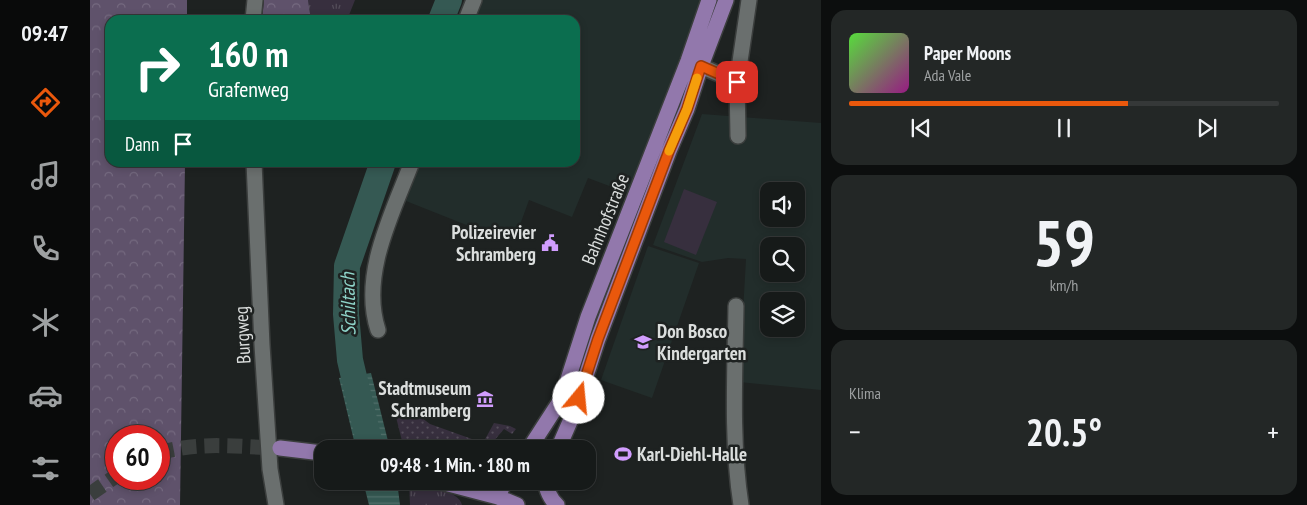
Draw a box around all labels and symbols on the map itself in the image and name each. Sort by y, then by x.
pin [716,61,758,103]
street label: Bahnhofstraße [576,170,634,268]
place label: Polizeirevier Schramberg [452,220,536,266]
public building icon: Polizeirevier Schramberg [540,233,560,253]
water label: Schiltach [334,271,362,336]
street label: Burgweg [229,306,255,364]
place label: Don Bosco Kindergarten [657,319,746,365]
school or university icon: Don Bosco Kindergarten [633,332,653,352]
position arrow [552,371,604,423]
place label: Stadtmuseum Schramberg [378,376,471,422]
museum icon: Stadtmuseum Schramberg [475,389,495,409]
speed limit sign: 60 [105,425,170,490]
place label: Karl-Diehl-Halle [637,442,747,466]
sports icon: Karl-Diehl-Halle [613,444,633,464]

